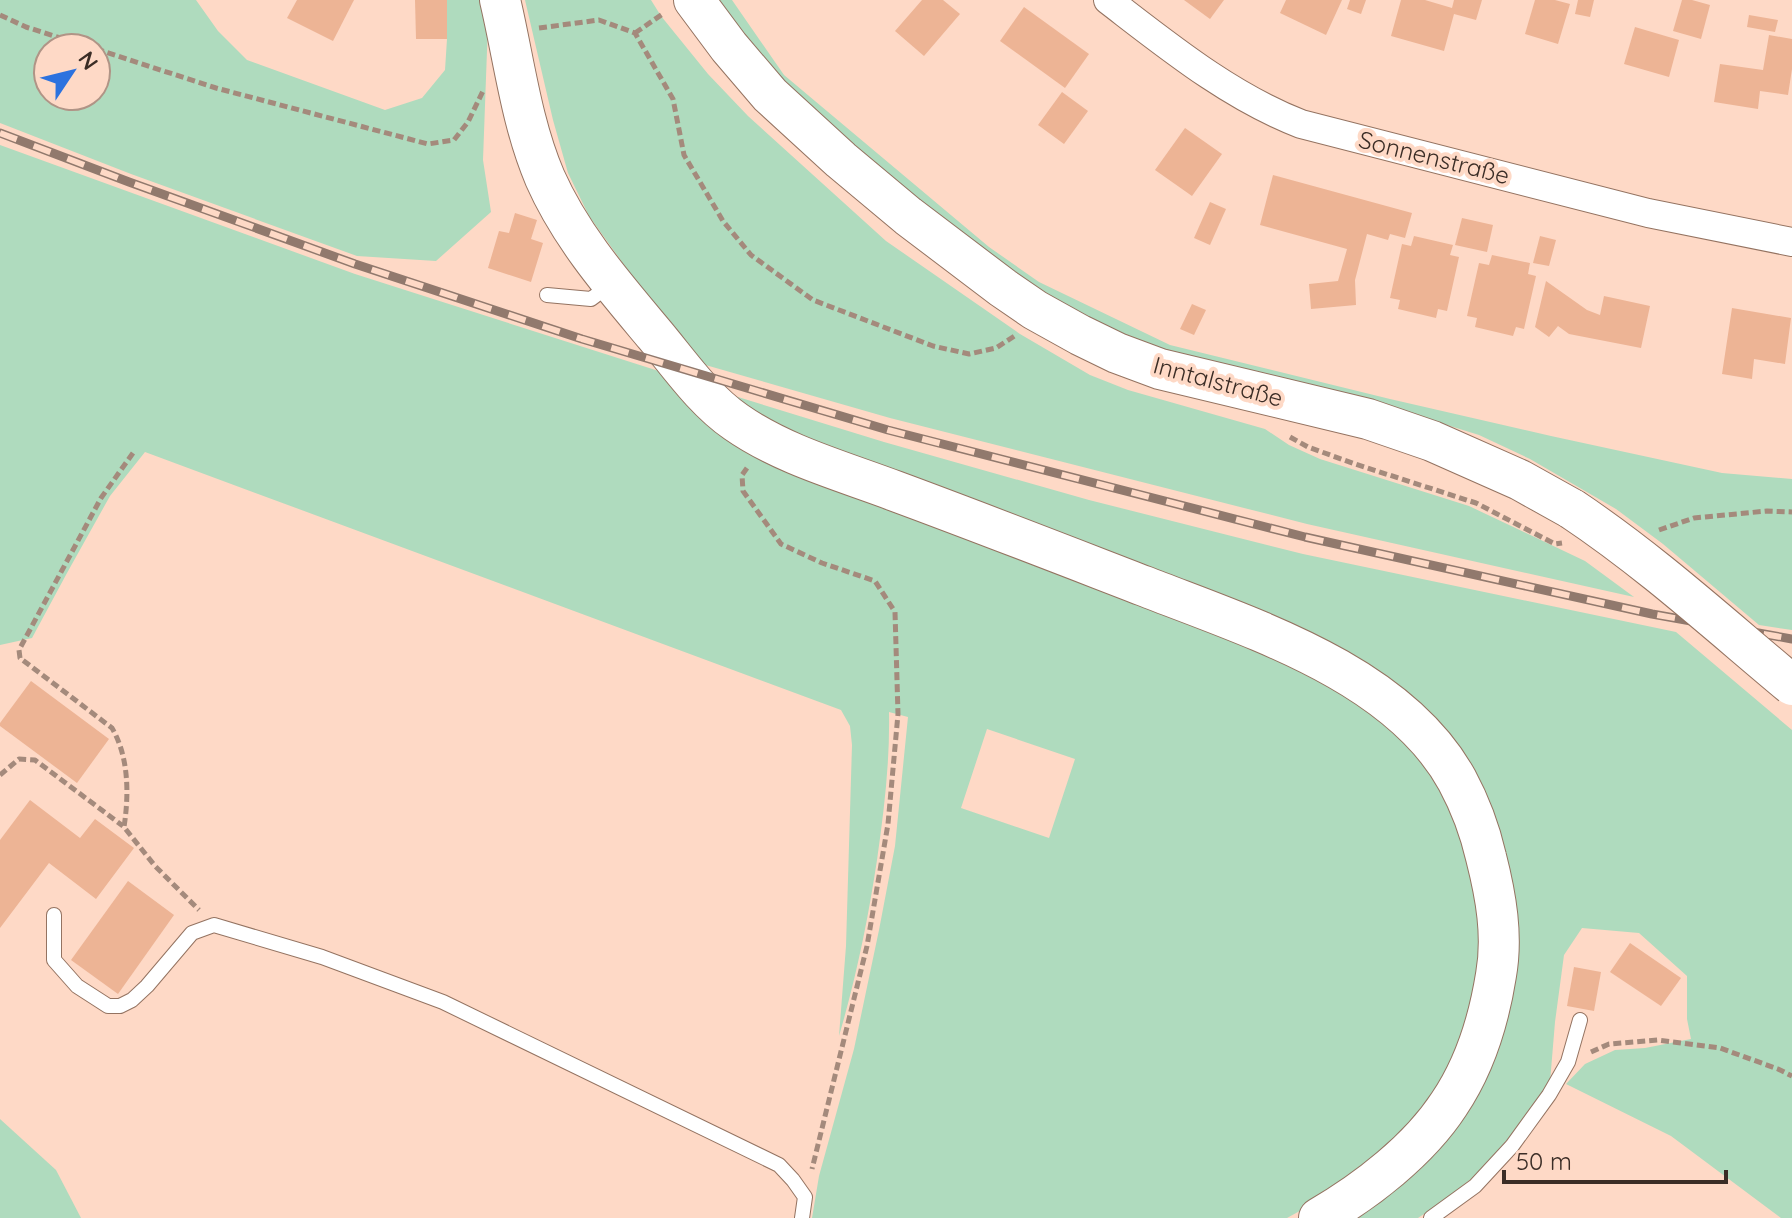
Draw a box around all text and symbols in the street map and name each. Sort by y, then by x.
north arrow [32,32,112,112]
text: N [72,46,104,75]
street label: Sonnenstraße [1356,124,1513,190]
street label: Inntalstraße [1150,349,1286,413]
scale bar [1504,1134,1726,1184]
text: 50 m [1516,1146,1572,1176]

